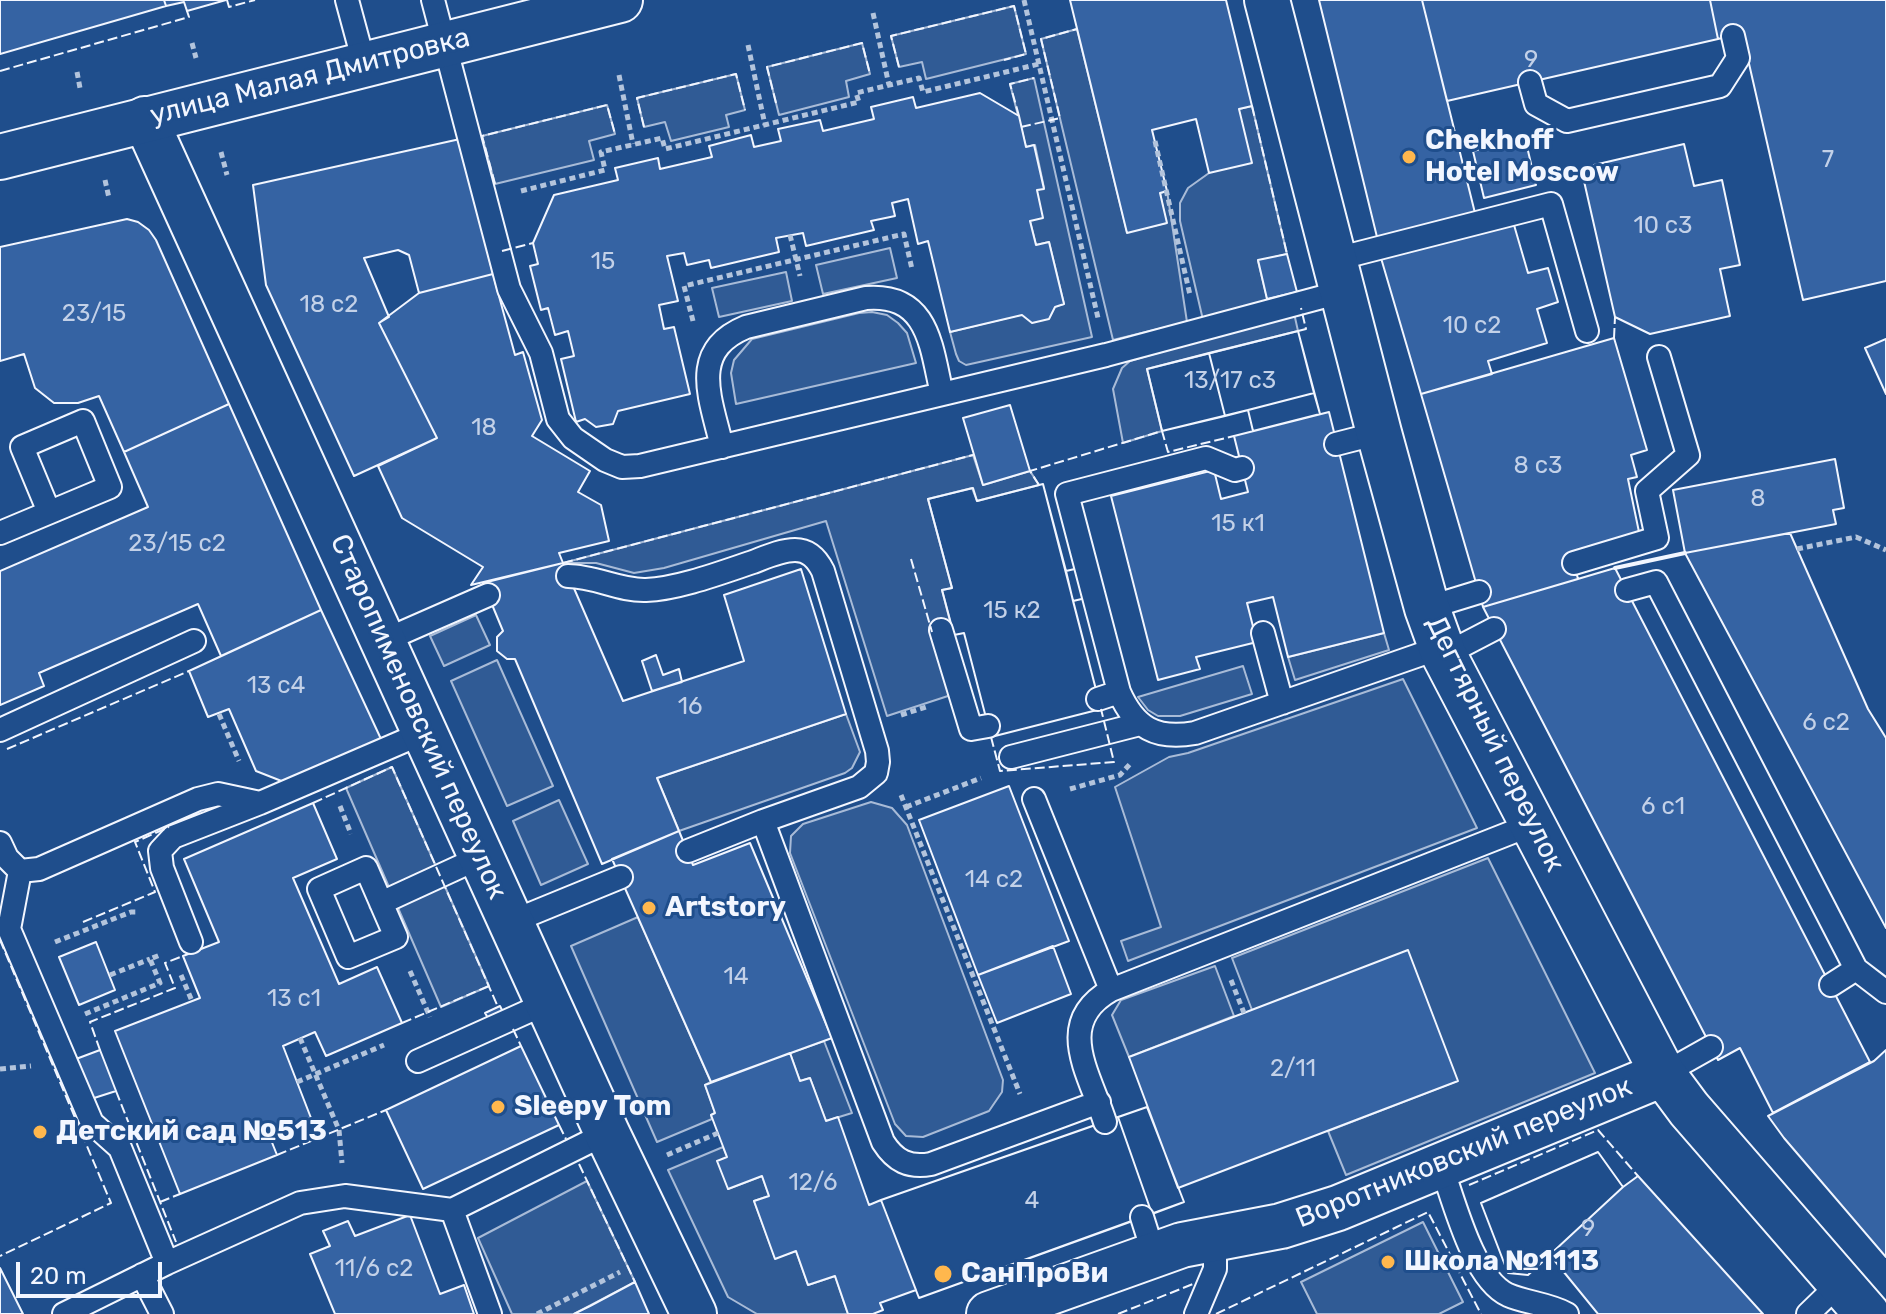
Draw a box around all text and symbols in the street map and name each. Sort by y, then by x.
street label: улица Малая Дмитровка [147,21,473,133]
house number: 9 [1524,46,1538,74]
place label: Chekhoff Hotel Moscow [1425,124,1619,190]
house number: 7 [1822,146,1834,174]
marker: Chekhoff Hotel Moscow [1400,148,1418,166]
house number: 10 с3 [1633,212,1693,240]
house number: 15 [591,248,615,276]
house number: 18 с2 [300,291,358,319]
house number: 23/15 [62,300,126,328]
house number: 10 с2 [1443,312,1501,340]
house number: 13/17 с3 [1184,367,1276,395]
house number: 18 [471,414,497,442]
house number: 8 с3 [1514,452,1562,480]
house number: 8 [1750,485,1766,513]
house number: 15 к1 [1211,510,1265,538]
street label: Старопименовский переулок [322,529,514,905]
house number: 23/15 с2 [128,530,226,558]
house number: 15 к2 [983,597,1041,625]
street label: Дегтярный переулок [1418,611,1572,877]
house number: 13 с4 [247,672,305,700]
house number: 16 [678,693,702,721]
house number: 6 с2 [1802,709,1850,737]
house number: 6 с1 [1641,793,1685,821]
house number: 14 с2 [965,866,1023,894]
place label: Artstory [665,891,786,925]
marker: Artstory [640,899,658,917]
house number: 14 [723,963,749,991]
house number: 13 с1 [267,985,321,1013]
house number: 2/11 [1270,1055,1316,1083]
street label: Воротниковский переулок [1291,1070,1637,1236]
place label: Sleepy Tom [514,1090,672,1124]
marker: Sleepy Tom [489,1098,507,1116]
place label: Детский сад №513 [56,1115,327,1149]
marker: Детский сад №513 [31,1123,49,1141]
house number: 12/6 [788,1169,838,1197]
house number: 4 [1025,1187,1039,1215]
house number: 9 [1581,1215,1595,1243]
place label: Школа №1113 [1404,1245,1599,1279]
scale bar [20,1246,166,1296]
marker: Школа №1113 [1379,1253,1397,1271]
house number: 11/6 с2 [335,1255,413,1283]
place label: СанПроВи [961,1257,1108,1291]
text: 20 m [30,1262,87,1290]
marker: СанПроВи [932,1263,954,1285]

